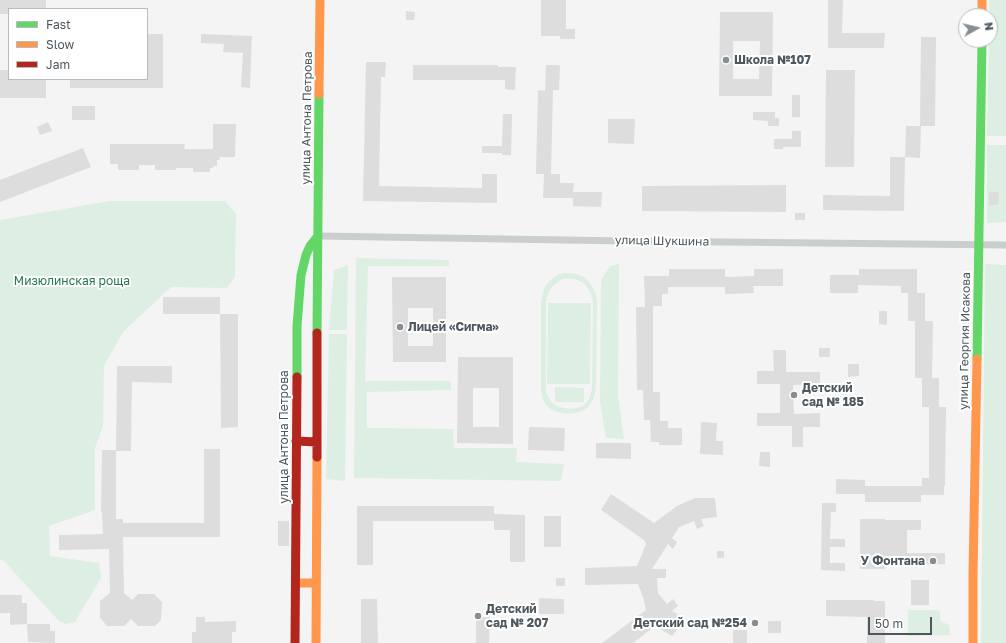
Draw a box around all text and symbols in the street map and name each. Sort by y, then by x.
legend [8,8,148,80]
north arrow [958,8,998,48]
text: Fast [46,17,71,32]
text: N [982,21,996,31]
text: Slow [46,37,74,52]
street label: улица Антона Петрова [299,51,315,185]
place label: Школа №107 [734,53,811,67]
marker: Школа №107 [721,55,731,65]
text: Jam [46,57,70,72]
street label: улица Шукшина [615,233,709,249]
street label: улица Георгия Исакова [957,272,973,410]
park label: Мизюлинская роща [14,274,130,288]
place label: Лицей «Сигма» [408,320,499,334]
marker: Лицей «Сигма» [395,322,405,332]
street label: улица Антона Петрова [277,370,291,504]
place label: Детский сад № 185 [802,381,864,409]
marker: Детский сад № 185 [789,390,799,400]
place label: У Фонтана [861,554,925,568]
marker: У Фонтана [928,556,938,566]
place label: Детский сад № 207 [486,602,548,630]
scale bar [870,609,934,635]
marker: Детский сад № 207 [473,611,483,621]
place label: Детский сад №254 [634,616,747,630]
text: 50 m [875,616,903,631]
marker: Детский сад №254 [750,618,760,628]

